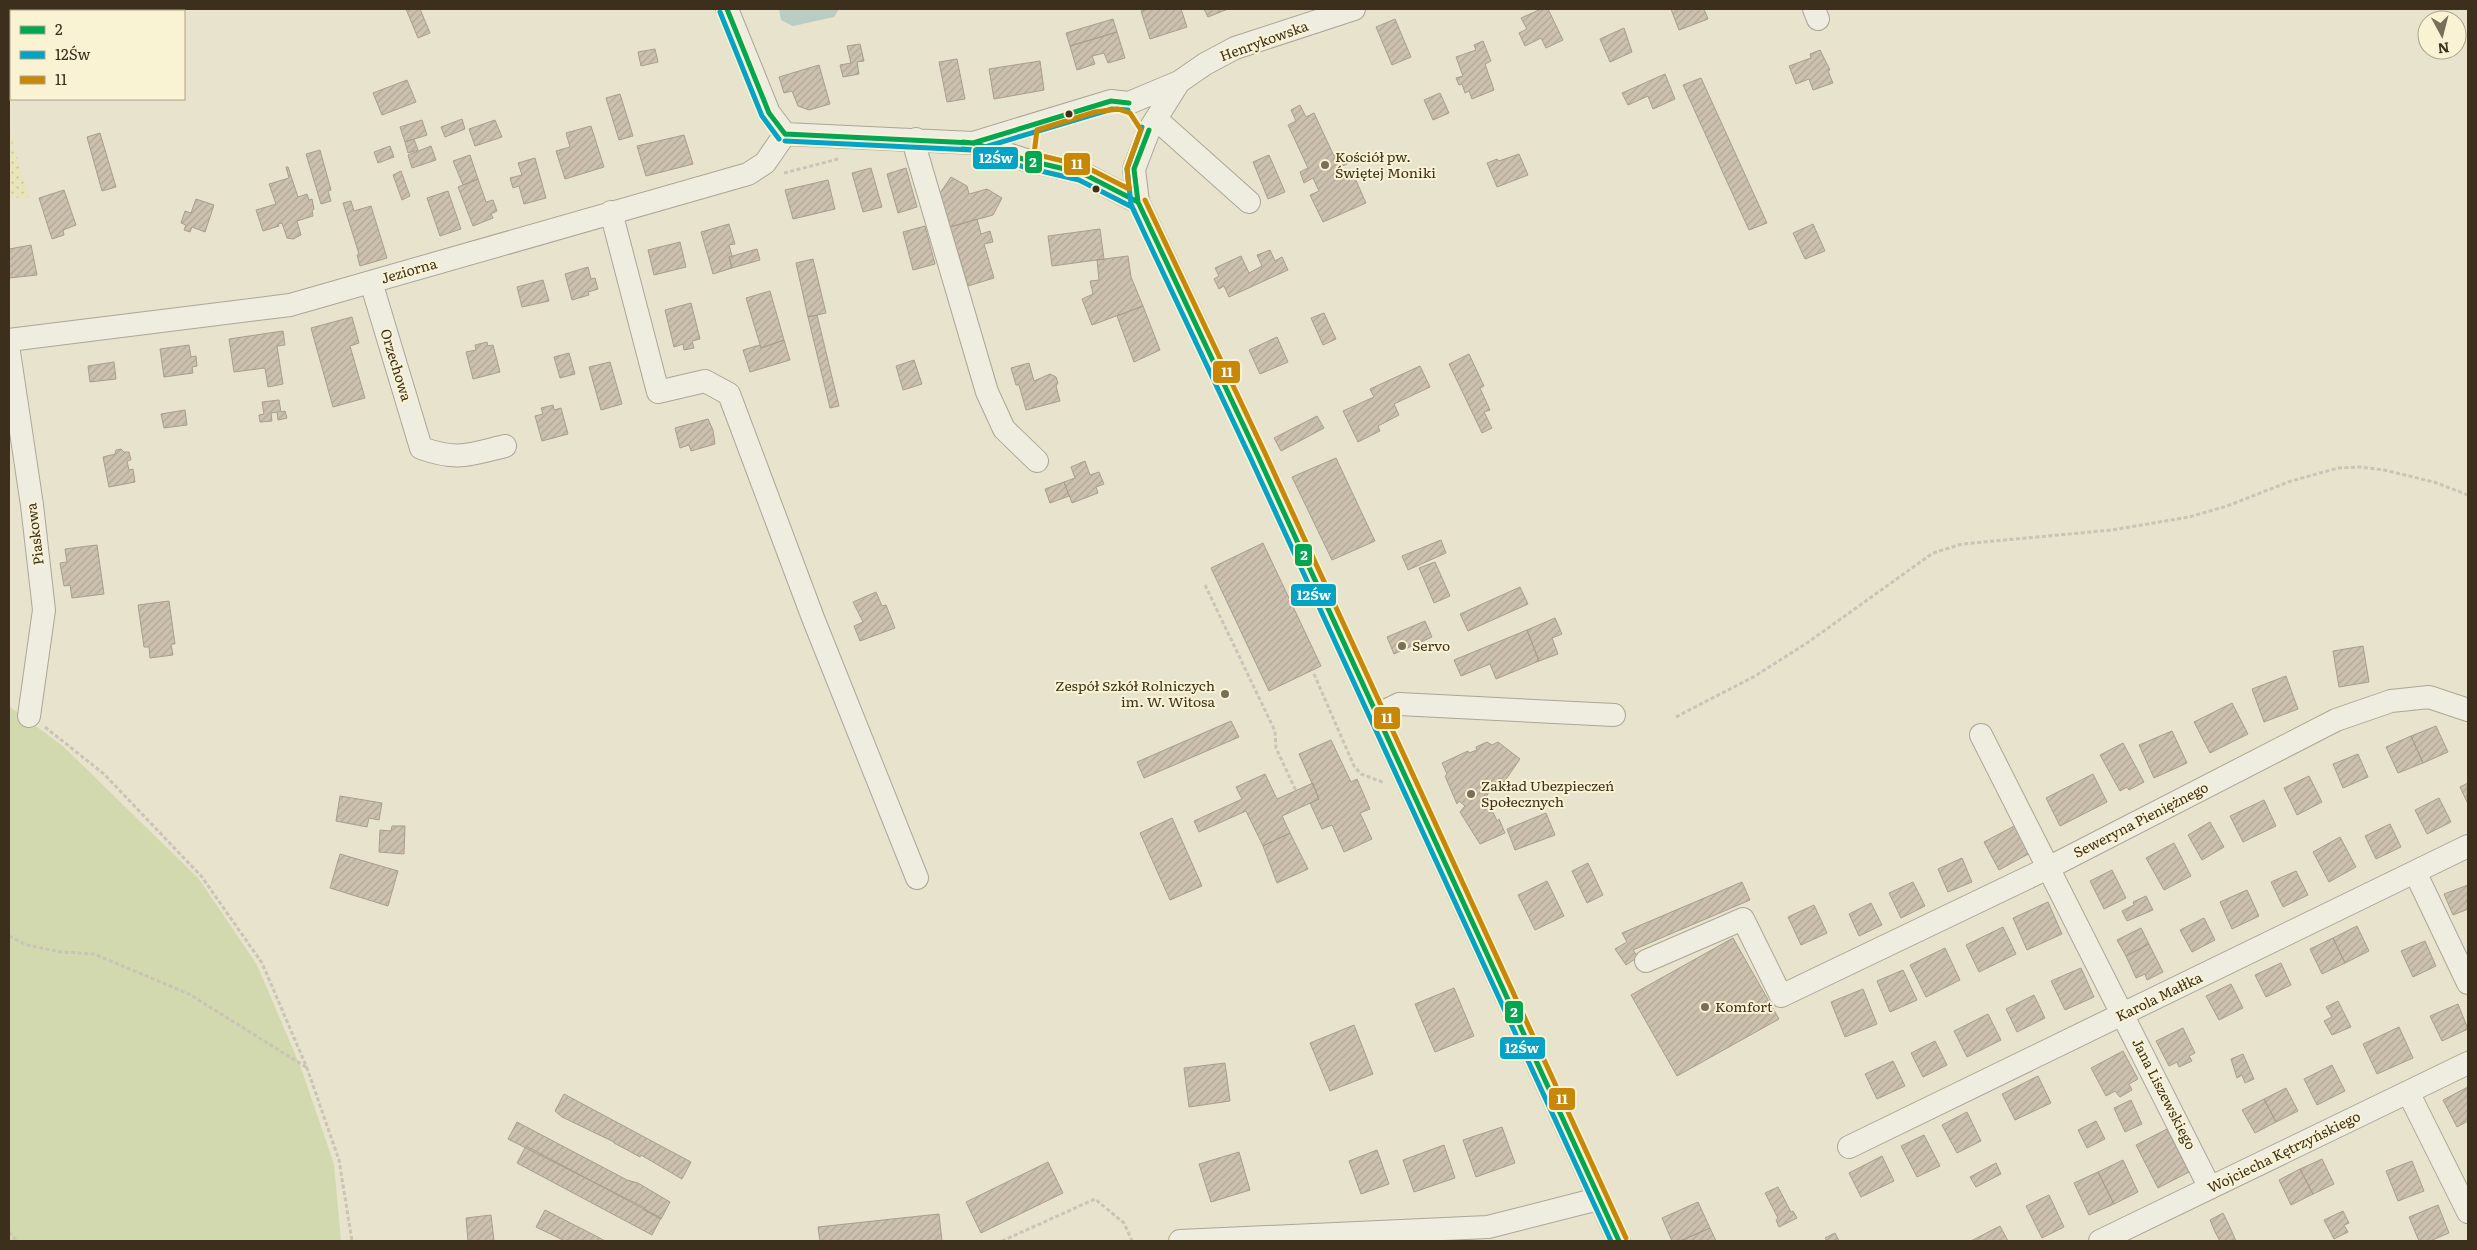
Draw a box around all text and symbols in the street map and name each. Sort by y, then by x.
legend [10,10,185,100]
north arrow [2417,10,2467,60]
street label: Henrykowska [1217,15,1311,65]
text: 2 [55,17,63,40]
text: N [2436,38,2451,60]
text: 12Św [55,42,91,65]
text: 11 [55,67,67,90]
unlabelled marker [1064,109,1074,119]
line badge: 12Św [972,146,1019,170]
place label: Kościół pw. Świętej Moniki [1335,146,1436,182]
text: 12Św [979,147,1014,167]
line badge: 2 [1024,150,1043,174]
text: 2 [1029,151,1037,171]
line badge: 11 [1063,152,1091,176]
text: 11 [1071,153,1083,173]
marker: Kościół pw. Świętej Moniki [1319,159,1331,171]
unlabelled marker [1091,184,1101,194]
street label: Jeziorna [378,252,440,288]
street label: Orzechowa [376,326,418,404]
line badge: 11 [1212,360,1241,384]
text: 11 [1221,361,1233,381]
street label: Piaskowa [20,501,48,566]
line badge: 2 [1294,543,1313,567]
text: 2 [1300,544,1308,564]
line badge: 12Św [1290,583,1337,607]
text: 12Św [1297,584,1332,604]
place label: Servo [1412,635,1450,655]
marker: Servo [1396,640,1408,652]
place label: Zespół Szkół Rolniczych im. W. Witosa [1055,675,1215,711]
marker: Zespół Szkół Rolniczych im. W. Witosa [1219,688,1231,700]
line badge: 11 [1373,706,1401,730]
text: 11 [1381,707,1393,727]
place label: Zakład Ubezpieczeń Społecznych [1481,775,1614,811]
street label: Seweryna Pieniężnego [2070,776,2212,862]
marker: Zakład Ubezpieczeń Społecznych [1465,788,1477,800]
street label: Karola Małłka [2112,966,2206,1026]
place label: Komfort [1715,996,1773,1016]
line badge: 2 [1504,1000,1524,1024]
text: 2 [1510,1001,1518,1021]
marker: Komfort [1699,1001,1711,1013]
street label: Jana Liszewskiego [2128,1034,2202,1153]
line badge: 12Św [1499,1036,1546,1060]
text: 12Św [1505,1037,1540,1057]
line badge: 11 [1548,1087,1576,1111]
text: 11 [1556,1088,1568,1108]
street label: Wojciecha Kętrzyńskiego [2204,1105,2363,1197]

